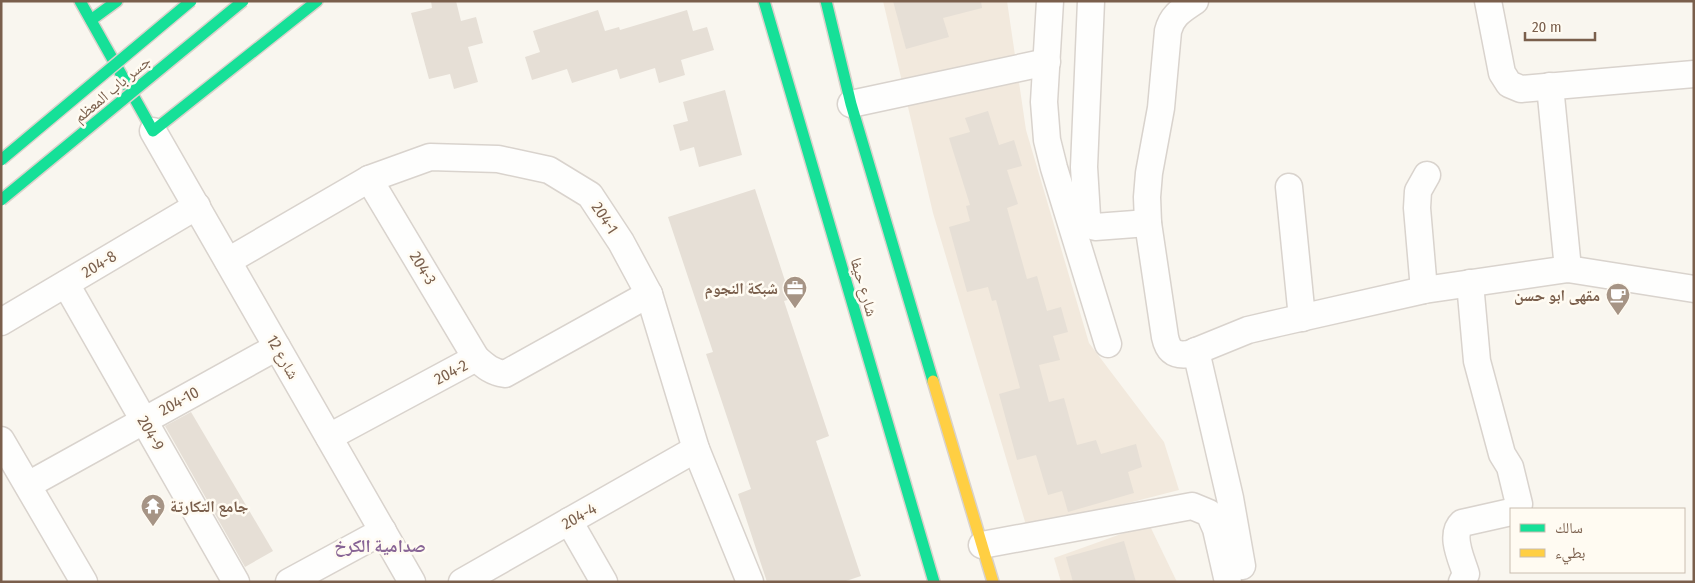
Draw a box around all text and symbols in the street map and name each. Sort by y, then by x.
scale bar [1525,10,1595,42]
text: 20 m [1532,18,1562,36]
street label: جسر باب المعظم [70,51,155,127]
street label: 204-1 [588,198,622,238]
street label: 204-8 [78,246,120,282]
street label: 204-3 [406,248,440,288]
street label: شارع حيفا [846,255,881,319]
office icon: شبكة النجوم [782,275,808,309]
place label: شبكة النجوم [705,279,778,300]
cafe icon: مقهى ابو حسن [1605,282,1631,316]
place label: مقهى ابو حسن [1514,286,1600,305]
street label: شارع 12 [262,332,303,383]
street label: 204-2 [431,355,471,389]
street label: 204-10 [156,382,202,420]
street label: 204-9 [134,412,169,454]
temple icon: جامع التكارتة [140,493,166,527]
place label: جامع التكارتة [170,497,248,517]
street label: 204-4 [558,499,600,533]
legend [1510,508,1685,573]
text: سالك [1555,519,1583,537]
district label: صدامية الكرخ [334,535,426,557]
text: بطيء [1555,544,1585,565]

